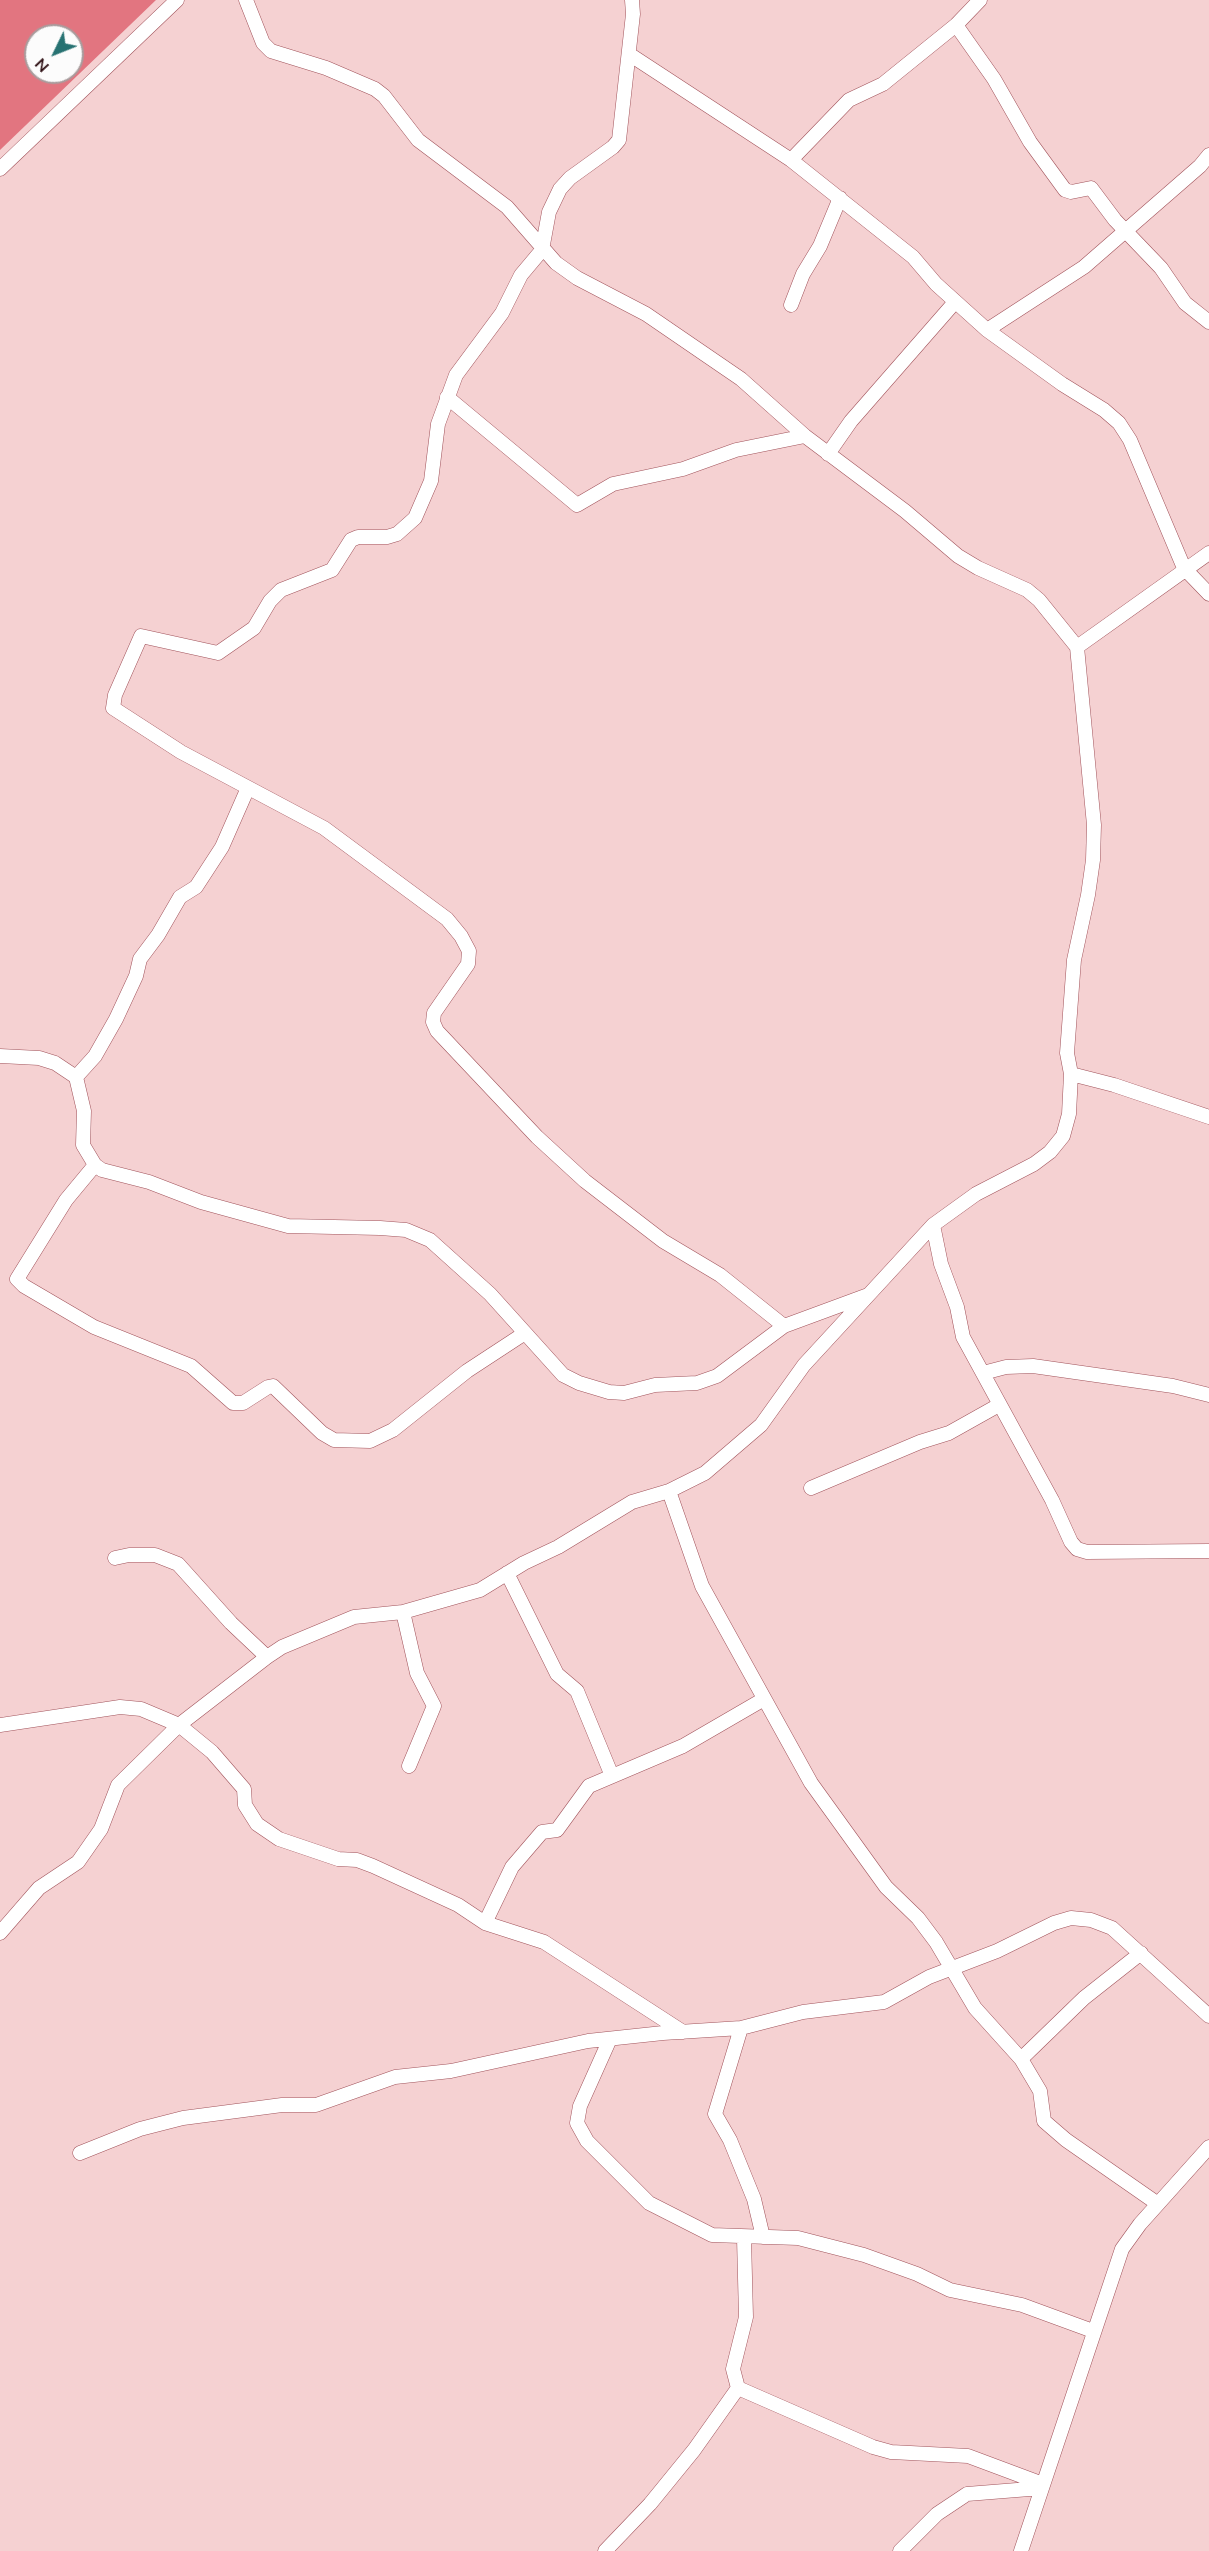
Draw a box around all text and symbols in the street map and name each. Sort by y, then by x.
north arrow [24,24,84,84]
text: N [30,53,54,77]

